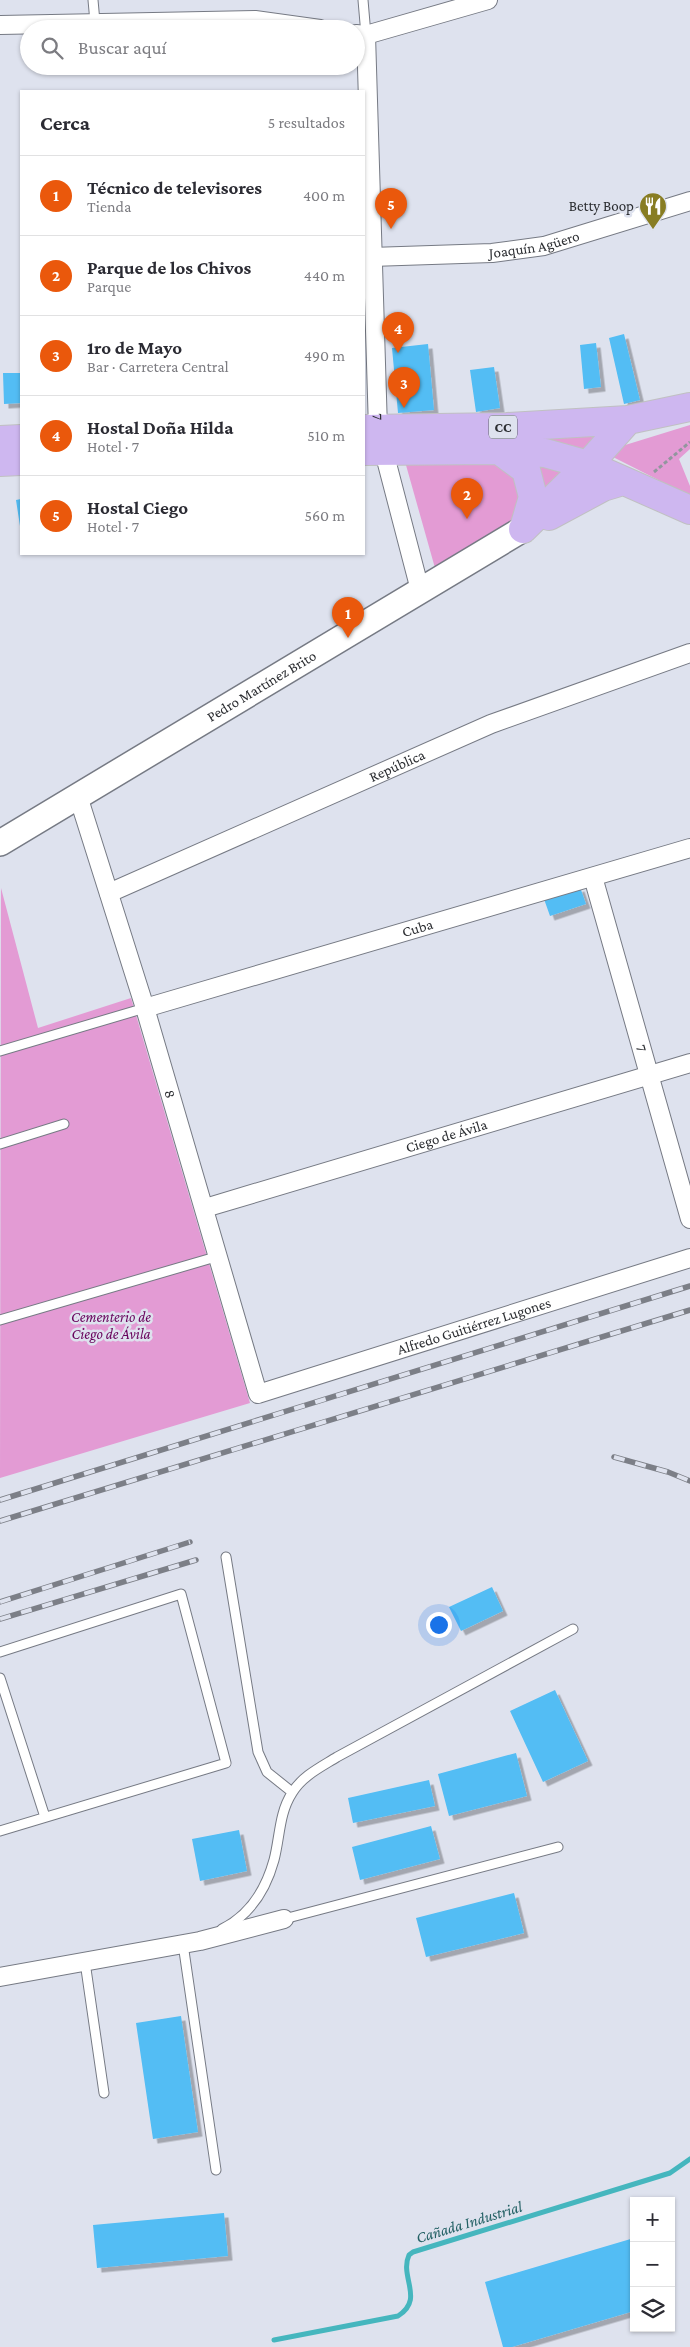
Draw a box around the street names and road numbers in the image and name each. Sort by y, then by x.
street label: Joaquín Agüero [487,228,581,262]
street label: 7 [370,413,386,421]
road number: CC [489,416,517,438]
street label: Pedro Martínez Brito [204,647,319,725]
street label: República [367,746,427,785]
street label: Cuba [400,916,435,940]
street label: 7 [633,1043,650,1054]
street label: 8 [161,1088,179,1100]
street label: Ciego de Ávila [404,1116,489,1156]
street label: Alfredo Guitiérrez Lugones [395,1294,553,1358]

